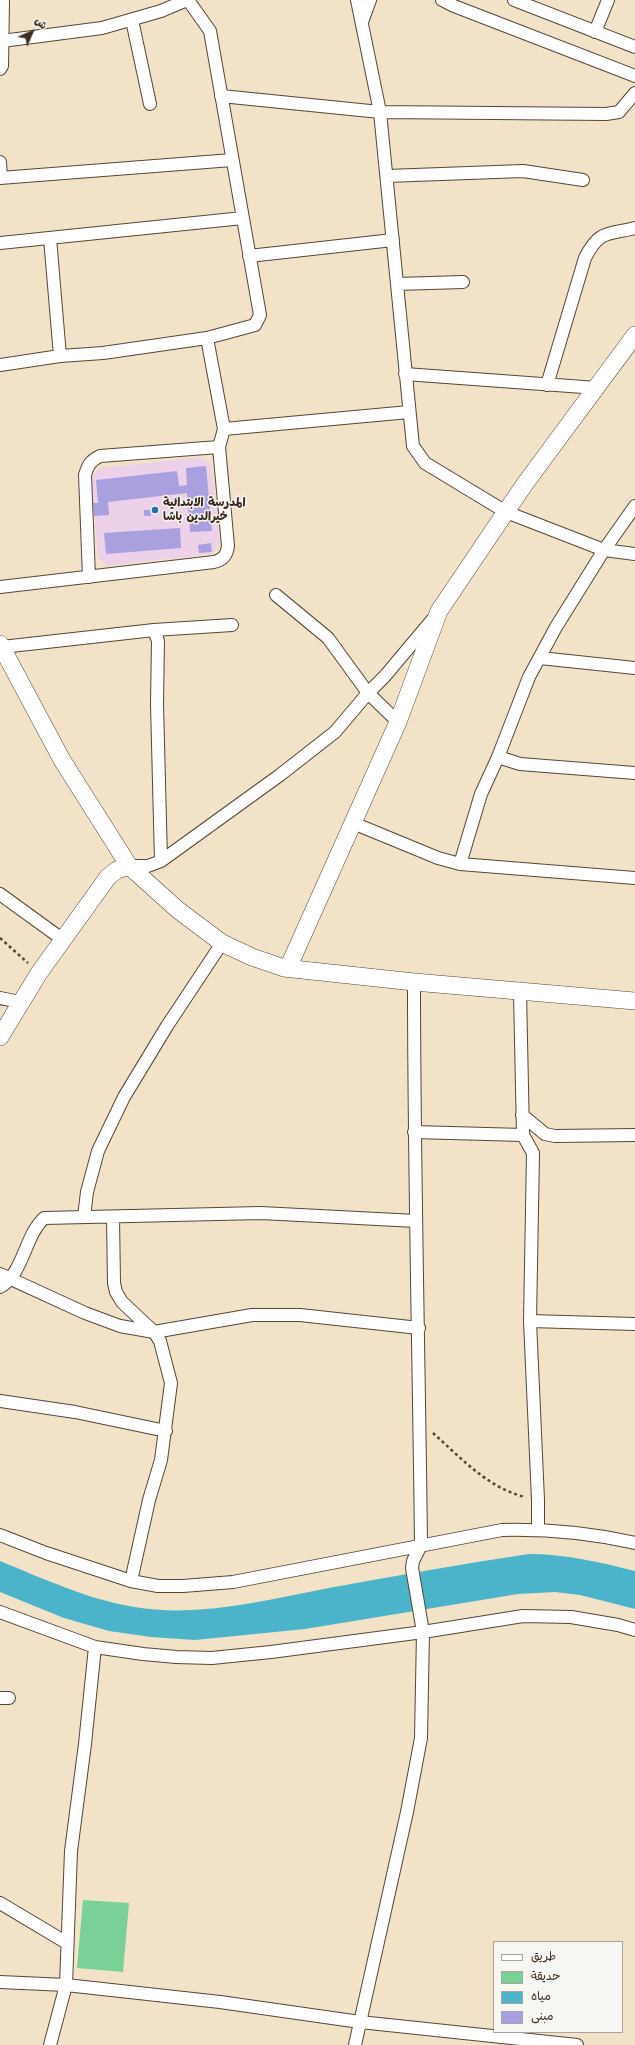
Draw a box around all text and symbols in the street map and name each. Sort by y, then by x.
north arrow [12,12,52,52]
text: ش [32,14,50,32]
place label: المدرسة الابتدائية خيرالدين باشا [163,496,246,524]
marker: المدرسة الابتدائية خيرالدين باشا [150,505,160,515]
legend [493,1941,623,2033]
text: طريق [531,1949,556,1963]
text: حديقة [531,1969,560,1983]
text: مياه [531,1989,551,2003]
text: مبنى [531,2009,554,2023]

